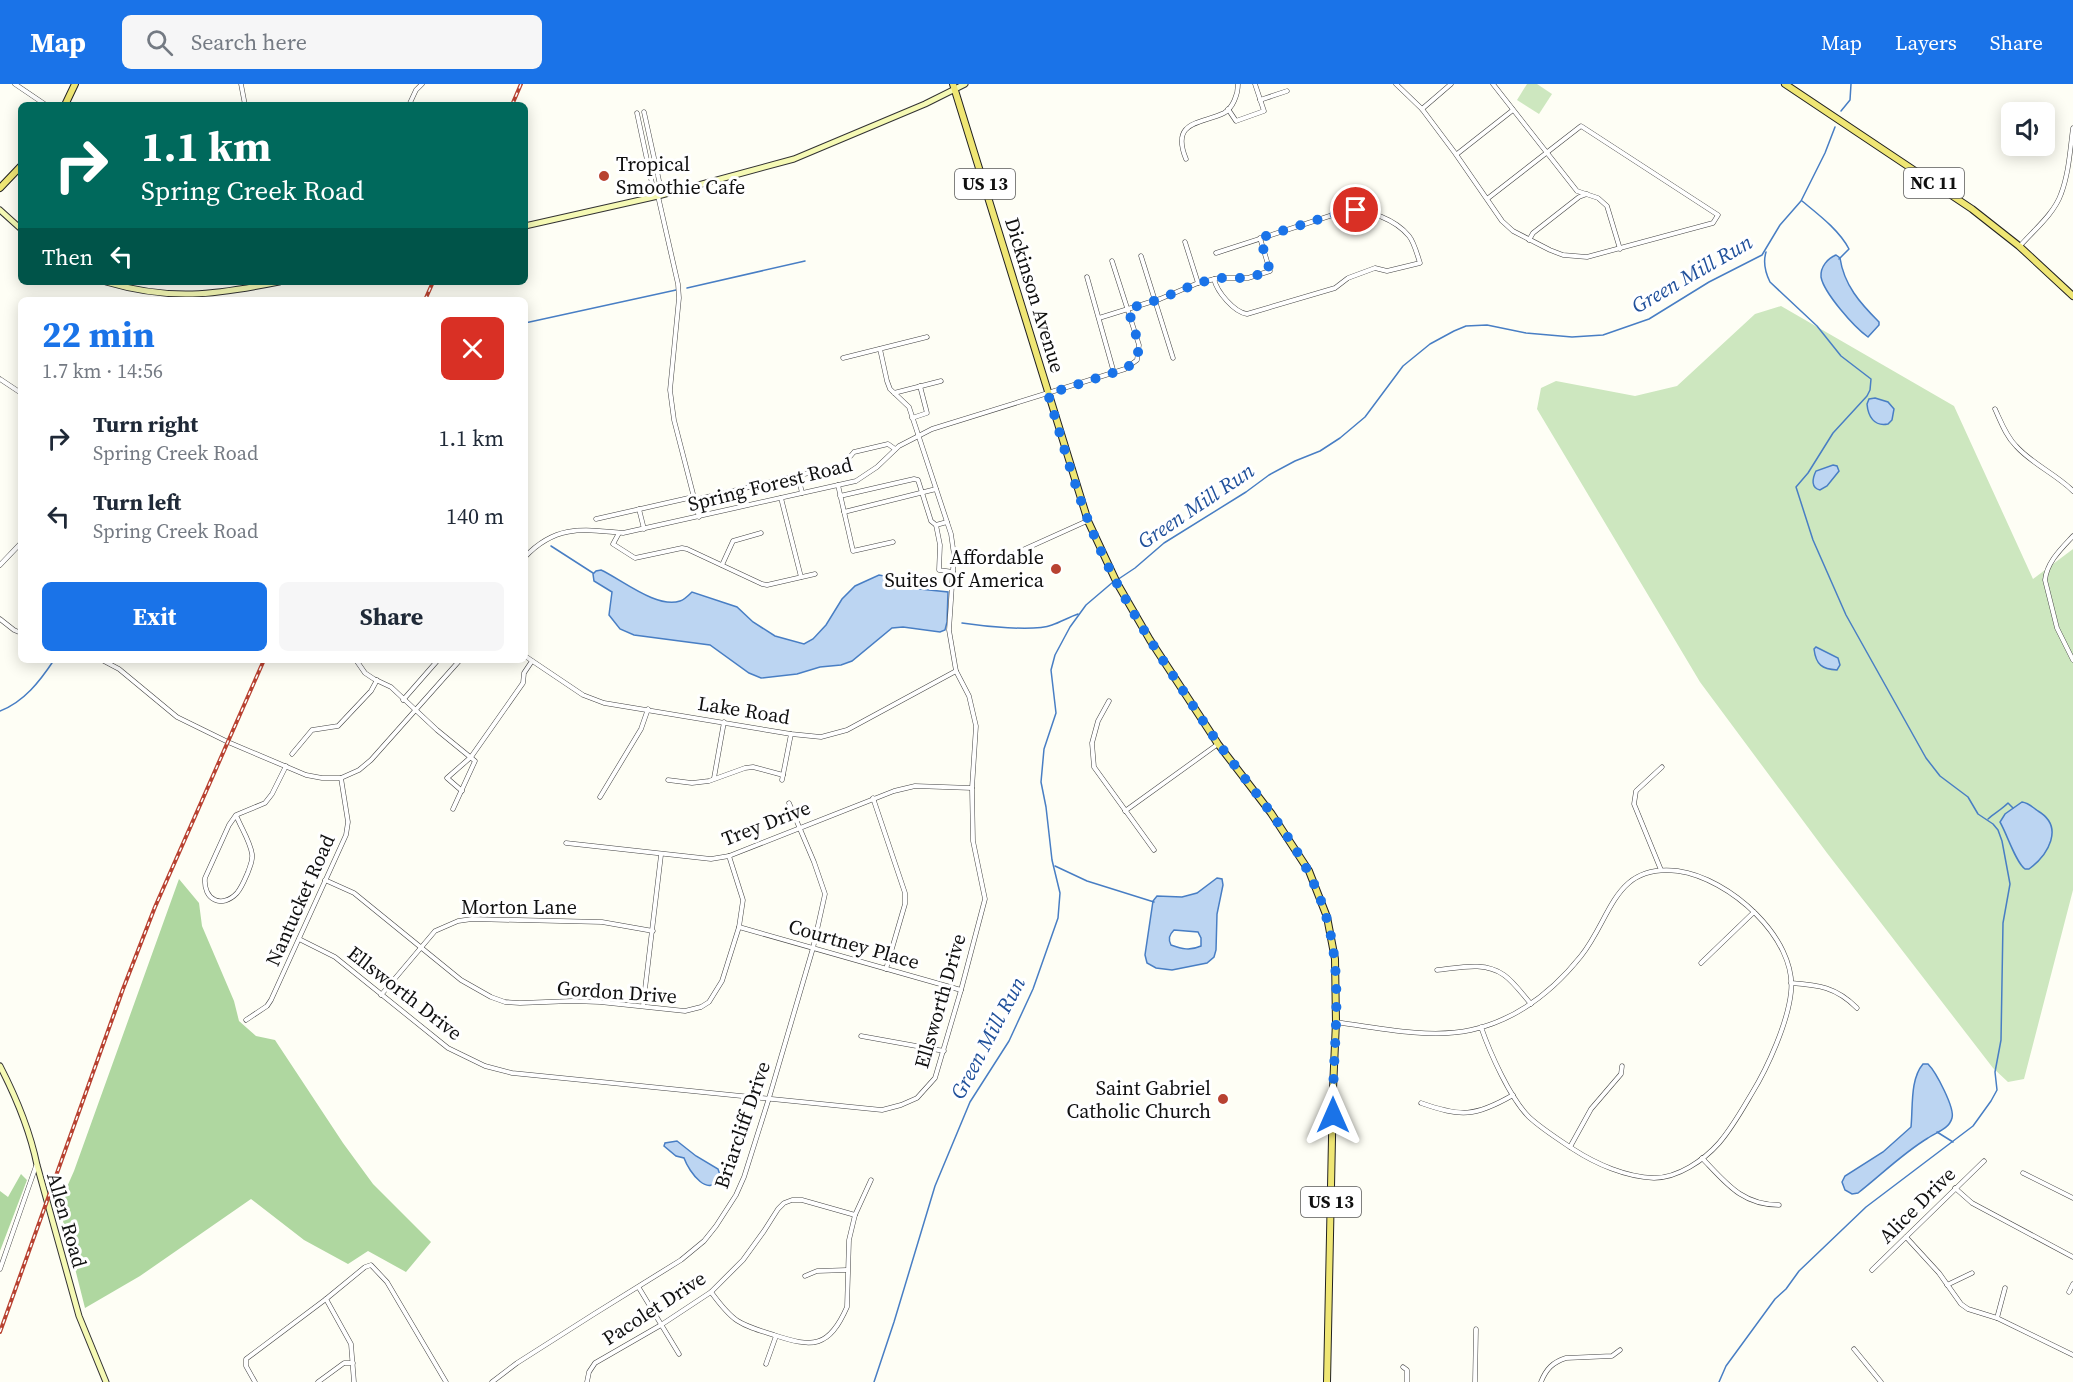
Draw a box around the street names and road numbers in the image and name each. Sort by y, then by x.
road number: NC 11 [1904,168,1964,198]
road number: US 13 [955,169,1015,199]
street label: Dickinson Avenue [998,214,1072,376]
street label: Spring Forest Road [685,450,856,518]
street label: Lake Road [696,689,793,731]
street label: Trey Drive [718,793,814,853]
street label: Nantucket Road [258,829,342,970]
street label: Morton Lane [461,893,577,921]
street label: Courtney Place [785,912,923,976]
street label: Ellsworth Drive [907,930,973,1072]
street label: Ellsworth Drive [342,939,468,1047]
street label: Gordon Drive [556,974,678,1010]
street label: Briarcliff Drive [707,1058,777,1192]
street label: Alice Drive [1872,1160,1962,1250]
street label: Allen Road [40,1169,94,1271]
road number: US 13 [1301,1187,1361,1217]
street label: Pacolet Drive [597,1264,711,1352]

